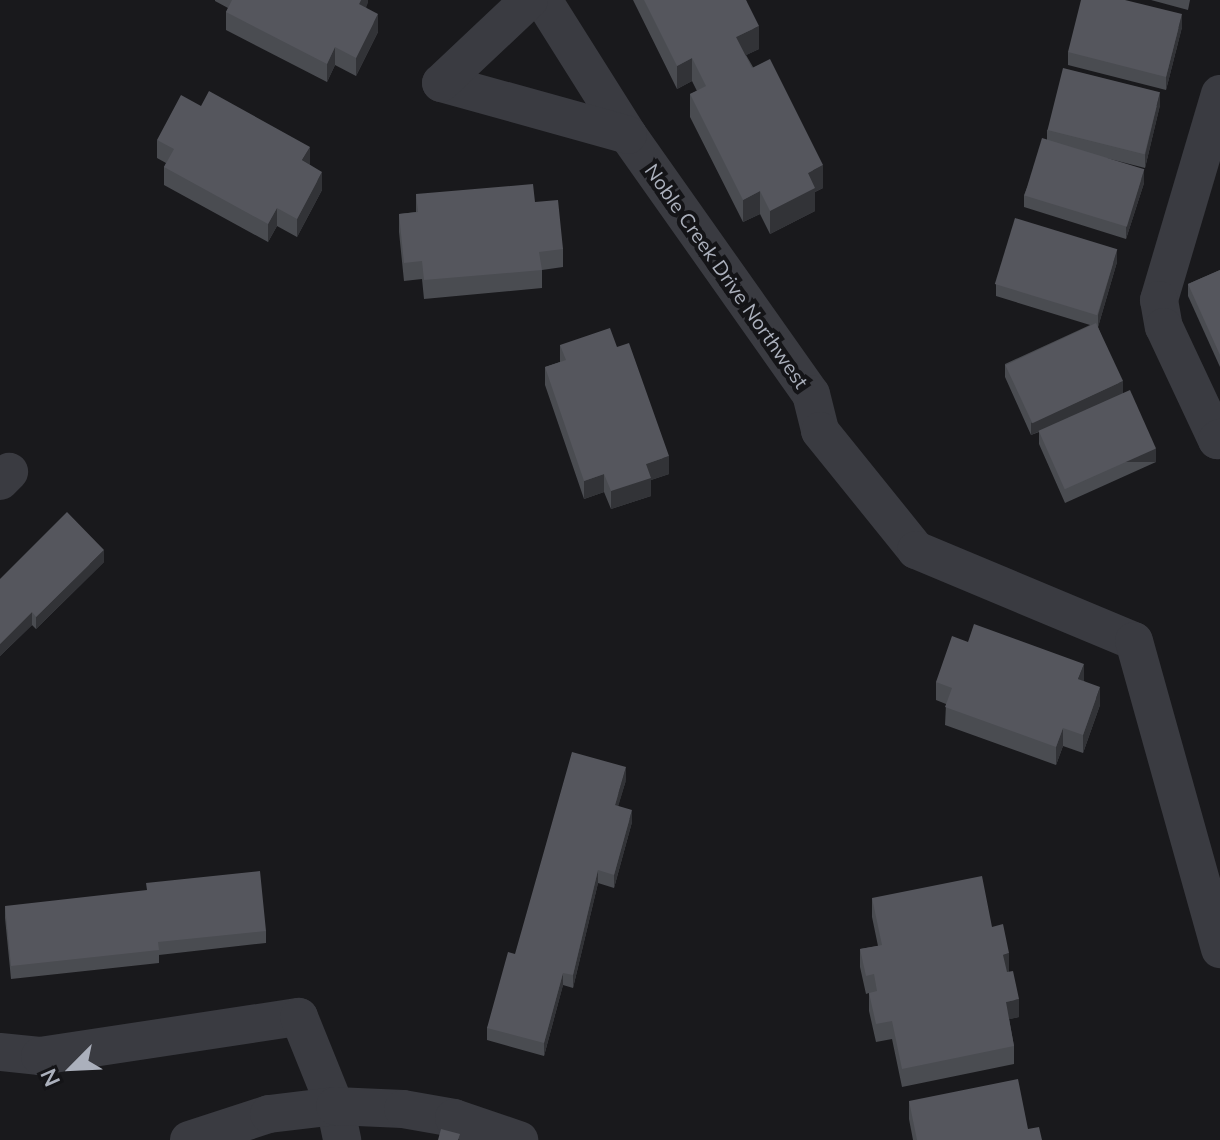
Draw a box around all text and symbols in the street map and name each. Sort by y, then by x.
street label: Noble Creek Drive Northwest [640,159,814,393]
north arrow [32,1028,112,1108]
text: N [34,1064,66,1091]

